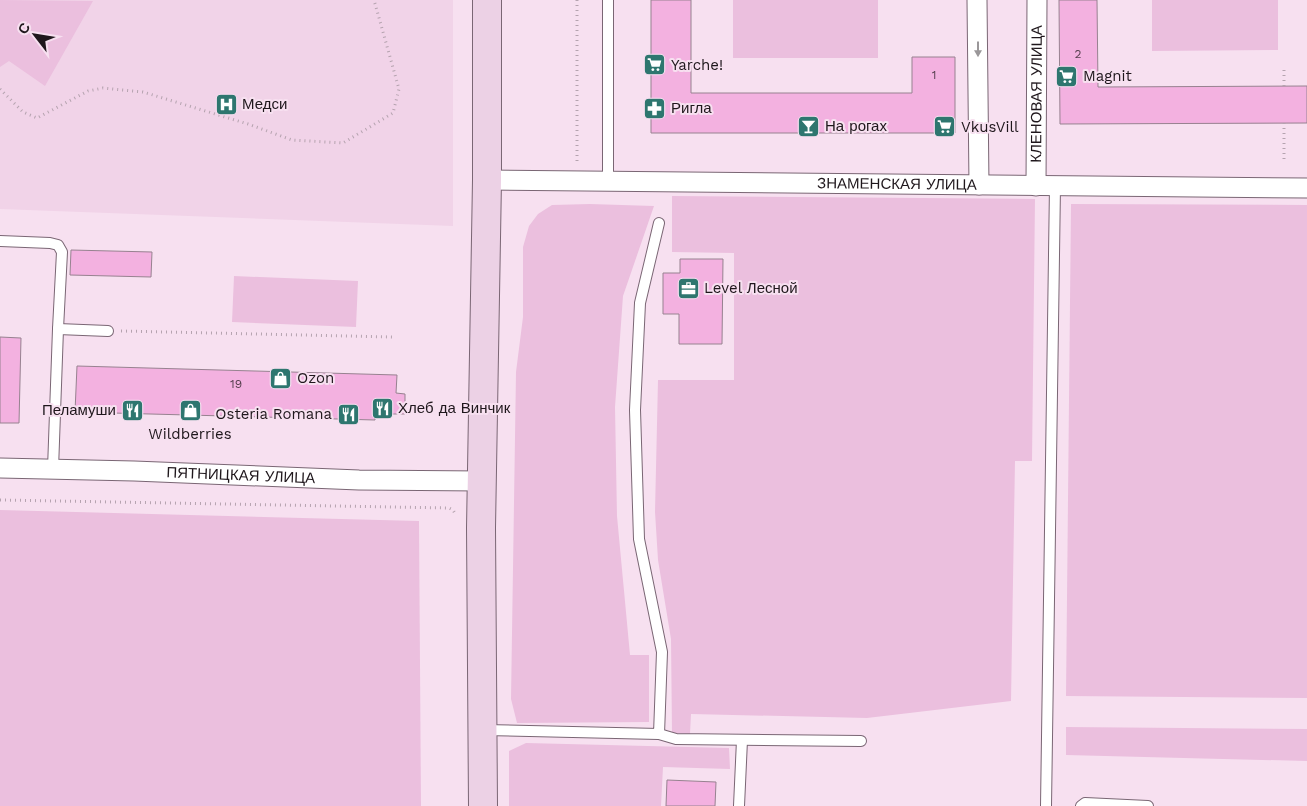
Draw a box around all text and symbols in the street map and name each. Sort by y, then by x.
north arrow [10,10,60,60]
text: С [14,20,33,37]
street label: КЛЕНОВАЯ УЛИЦА [1027,25,1046,163]
one-way arrow [974,41,982,57]
house number: 2 [1075,47,1082,61]
supermarket icon: Yarche! [643,53,667,77]
place label: Yarche! [671,56,723,74]
supermarket icon: Magnit [1055,64,1079,88]
place label: Magnit [1083,67,1132,85]
house number: 1 [932,68,936,82]
hospital icon: Медси [214,92,238,116]
place label: Медси [242,95,287,113]
pharmacy icon: Ригла [643,96,667,120]
place label: Ригла [671,99,712,117]
bar icon: На рогах [797,114,821,138]
supermarket icon: VkusVill [933,115,957,139]
place label: На рогах [825,117,887,135]
place label: VkusVill [961,118,1019,136]
street label: ЗНАМЕНСКАЯ УЛИЦА [817,174,977,194]
office icon: Level Лесной [676,276,700,300]
place label: Level Лесной [704,279,798,297]
shop icon: Ozon [269,366,293,390]
place label: Ozon [297,369,334,387]
house number: 19 [230,377,242,391]
restaurant icon: Хлеб да Винчик [370,396,394,420]
restaurant icon: Пеламуши [120,398,144,422]
shop icon: Wildberries [178,399,202,423]
place label: Хлеб да Винчик [398,399,511,417]
place label: Пеламуши [42,401,116,419]
restaurant icon: Osteria Romana [336,402,360,426]
place label: Osteria Romana [215,405,333,423]
place label: Wildberries [148,425,232,443]
street label: ПЯТНИЦКАЯ УЛИЦА [166,463,316,487]

